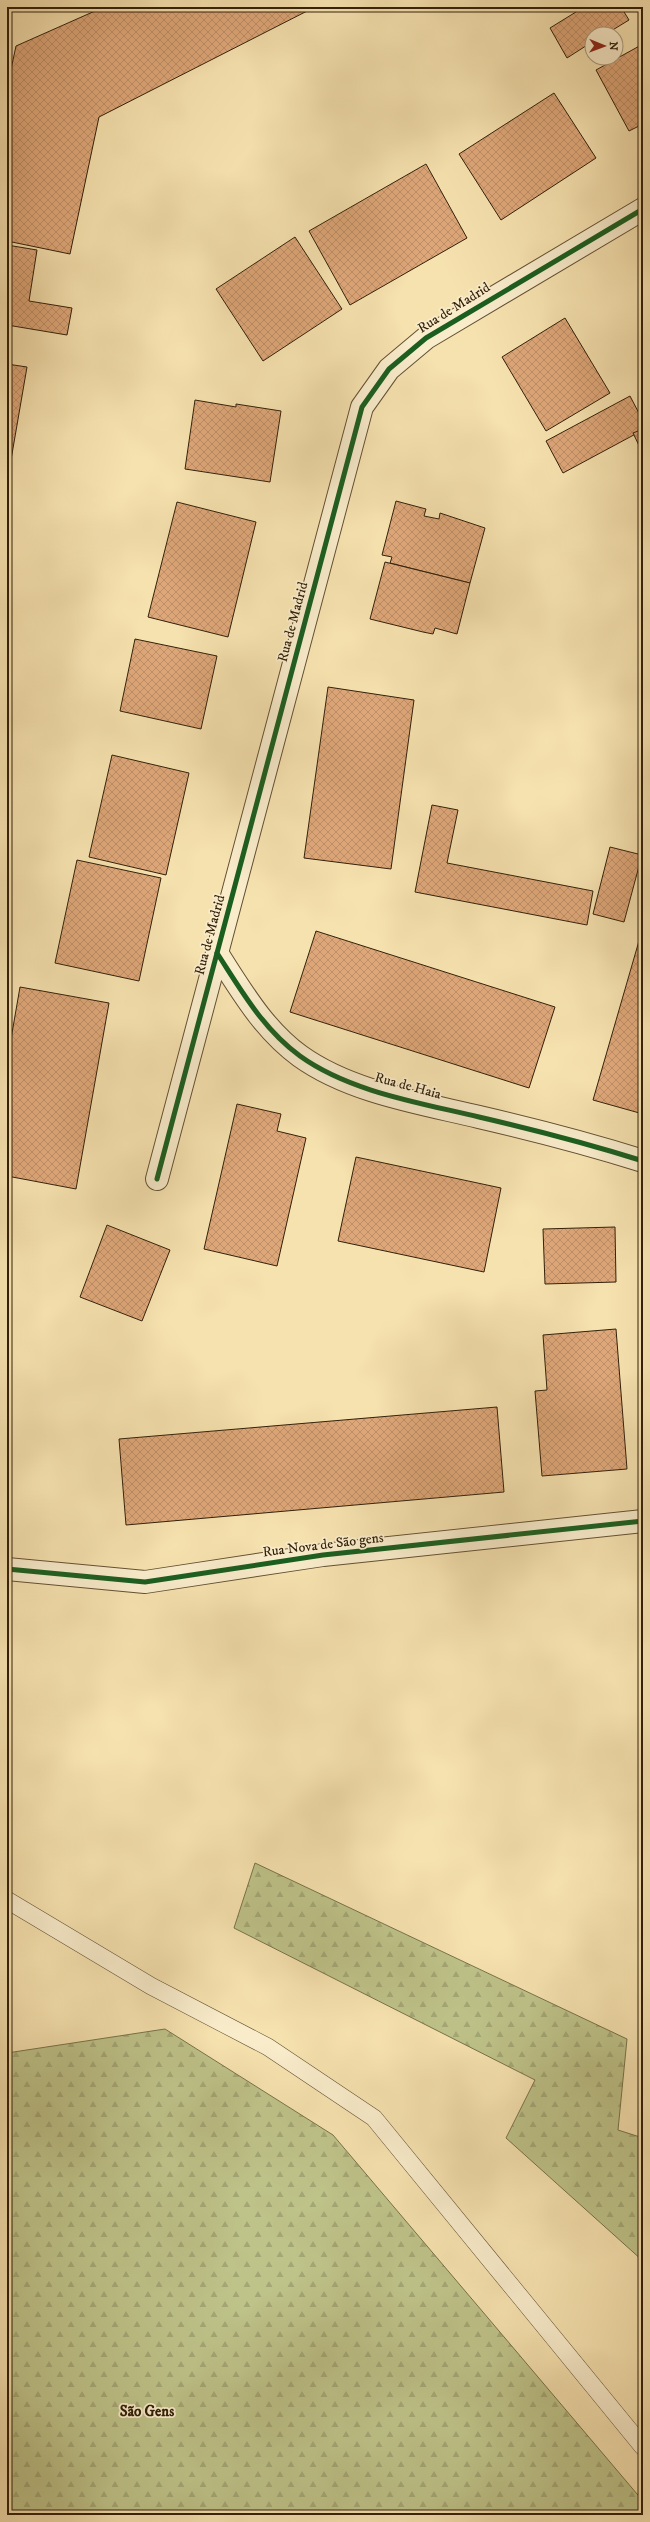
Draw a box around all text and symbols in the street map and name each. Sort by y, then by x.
north arrow [584,26,624,66]
text: N [606,42,620,51]
street label: Rua de Madrid [414,279,494,337]
street label: Rua de Madrid [274,580,312,664]
street label: Rua de Madrid [191,893,229,977]
street label: Rua de Haia [373,1068,443,1104]
street label: Rua Nova de São gens [262,1529,385,1561]
district label: São Gens [120,2402,174,2421]

